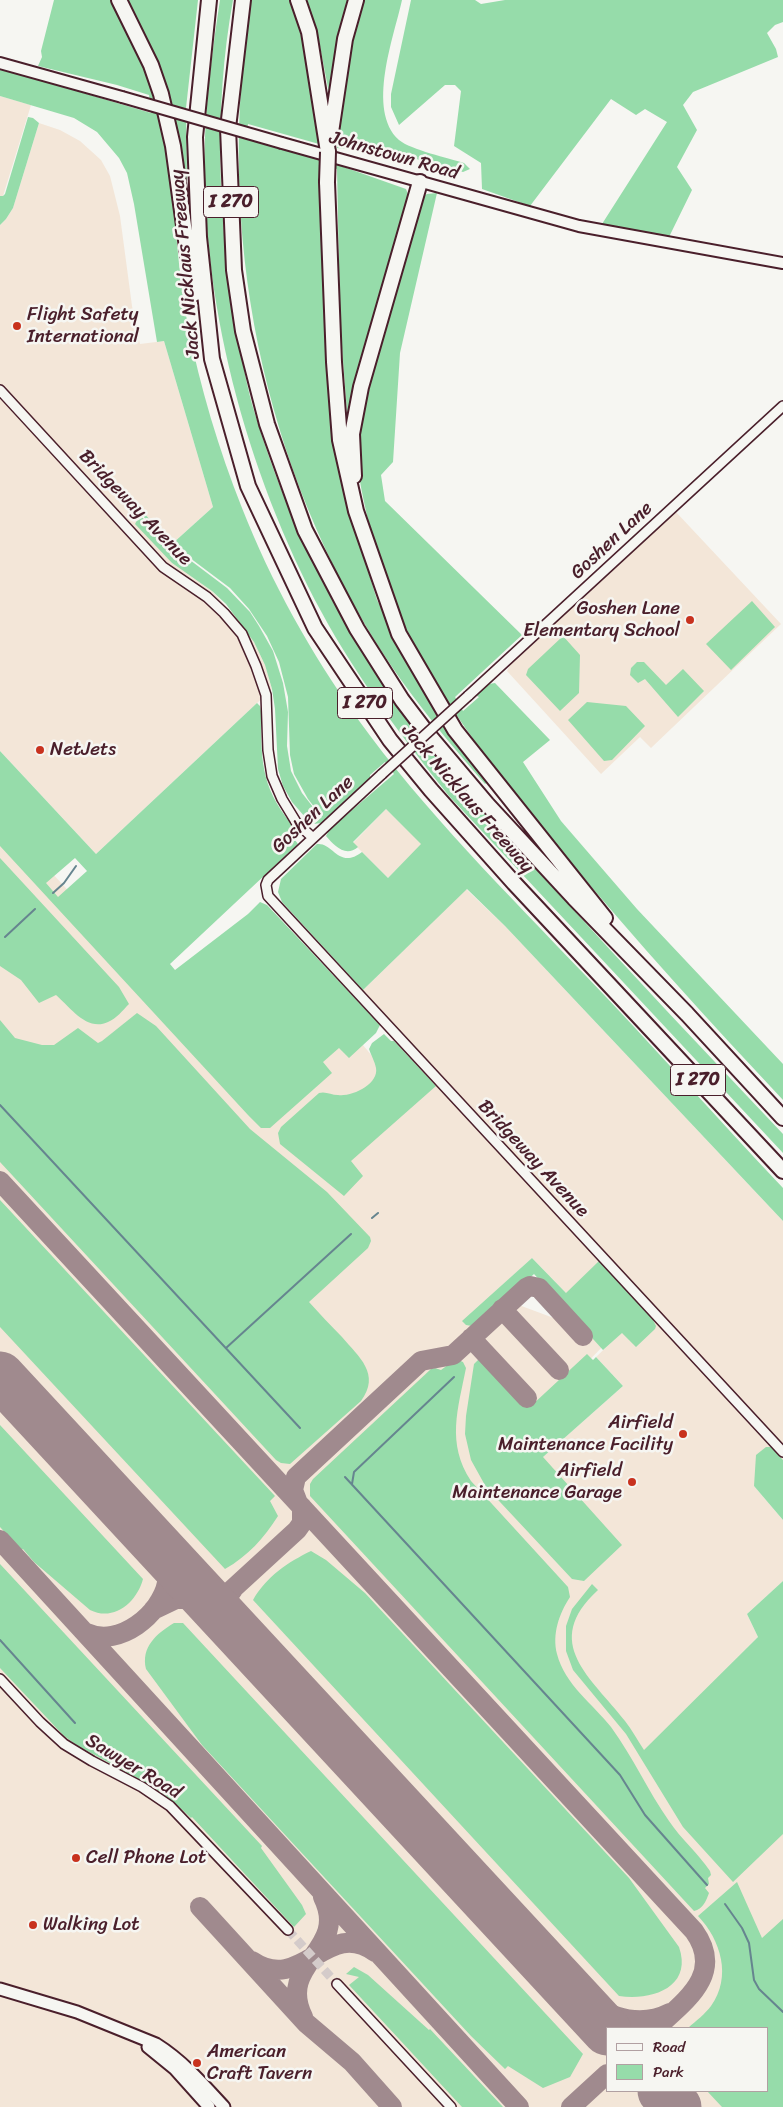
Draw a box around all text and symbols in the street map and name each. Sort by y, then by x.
street label: Johnstown Road [327,127,461,185]
street label: Jack Nicklaus Freeway [166,168,206,360]
road number: I 270 [204,186,258,218]
place label: Flight Safety International [27,304,139,348]
marker: Flight Safety International [11,320,23,332]
street label: Bridgeway Avenue [74,445,196,571]
street label: Goshen Lane [566,497,658,585]
place label: Goshen Lane Elementary School [523,598,680,642]
marker: Goshen Lane Elementary School [684,614,696,626]
road number: I 270 [338,688,392,718]
street label: Jack Nicklaus Freeway [396,720,538,878]
place label: NetJets [50,739,116,761]
marker: NetJets [34,744,46,756]
street label: Goshen Lane [267,771,359,859]
road number: I 270 [670,1064,726,1096]
street label: Bridgeway Avenue [473,1095,593,1223]
place label: Airfield Maintenance Facility [498,1412,673,1456]
marker: Airfield Maintenance Facility [677,1428,689,1440]
place label: Airfield Maintenance Garage [452,1460,622,1504]
marker: Airfield Maintenance Garage [626,1476,638,1488]
street label: Sawyer Road [81,1729,185,1805]
place label: Cell Phone Lot [86,1847,206,1869]
marker: Cell Phone Lot [70,1852,82,1864]
place label: Walking Lot [43,1914,140,1936]
marker: Walking Lot [27,1919,39,1931]
legend [606,2027,768,2092]
text: Road [653,2034,685,2060]
place label: American Craft Tavern [207,2041,312,2085]
marker: American Craft Tavern [191,2057,203,2069]
text: Park [653,2059,684,2085]

